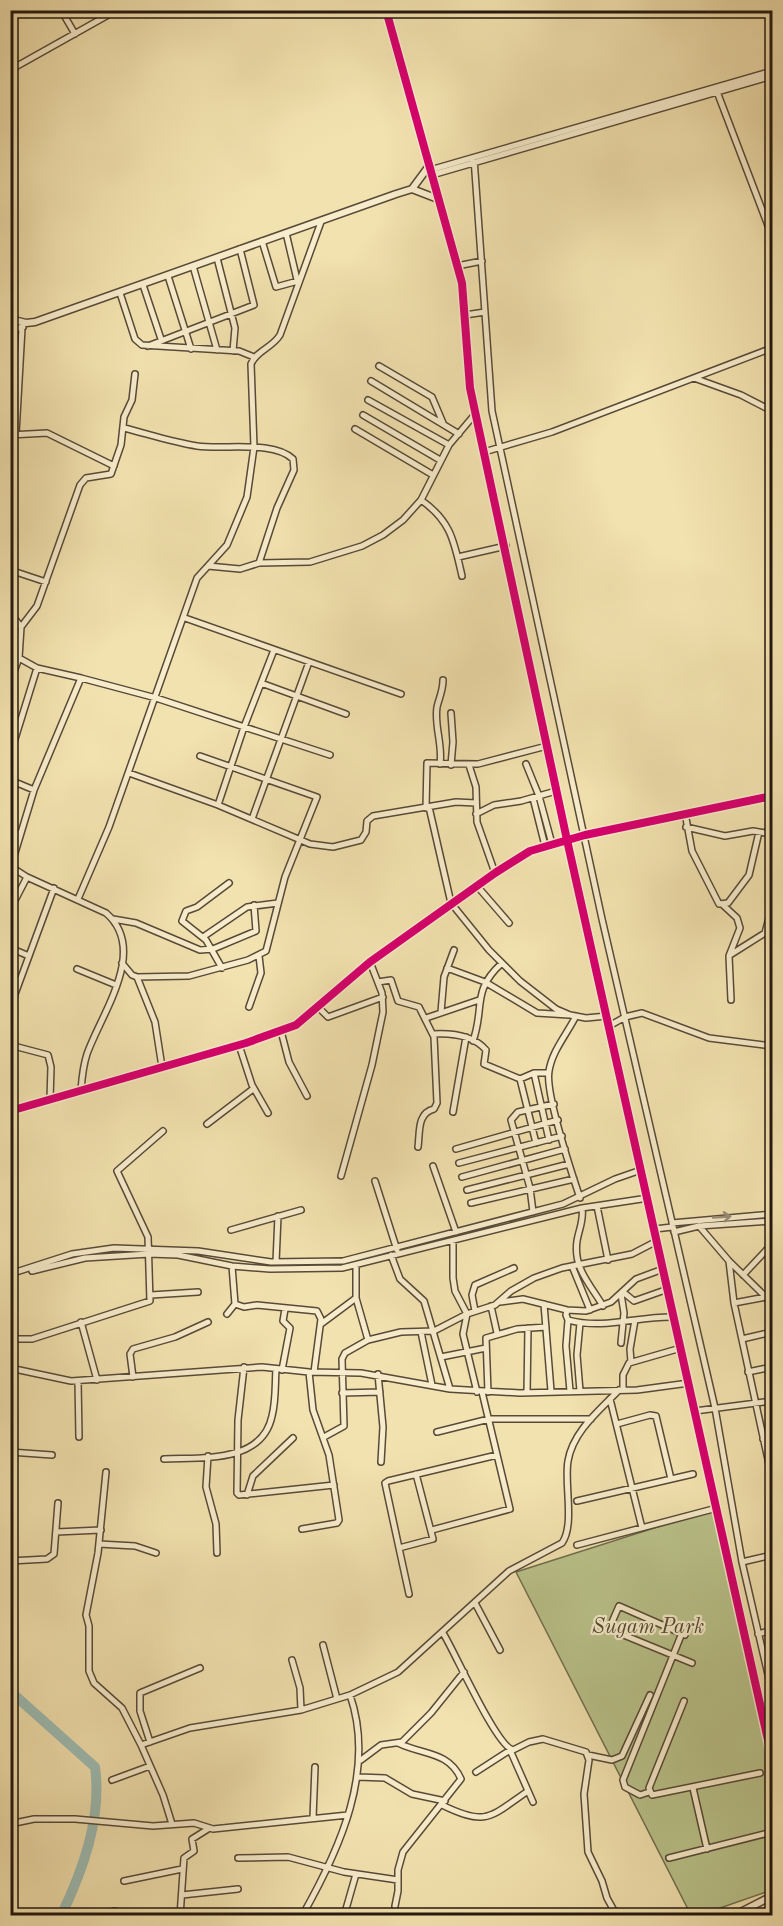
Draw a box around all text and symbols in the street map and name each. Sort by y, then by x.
one-way arrow [711,1211,731,1222]
park label: Sugam Park [592,1617,704,1638]

